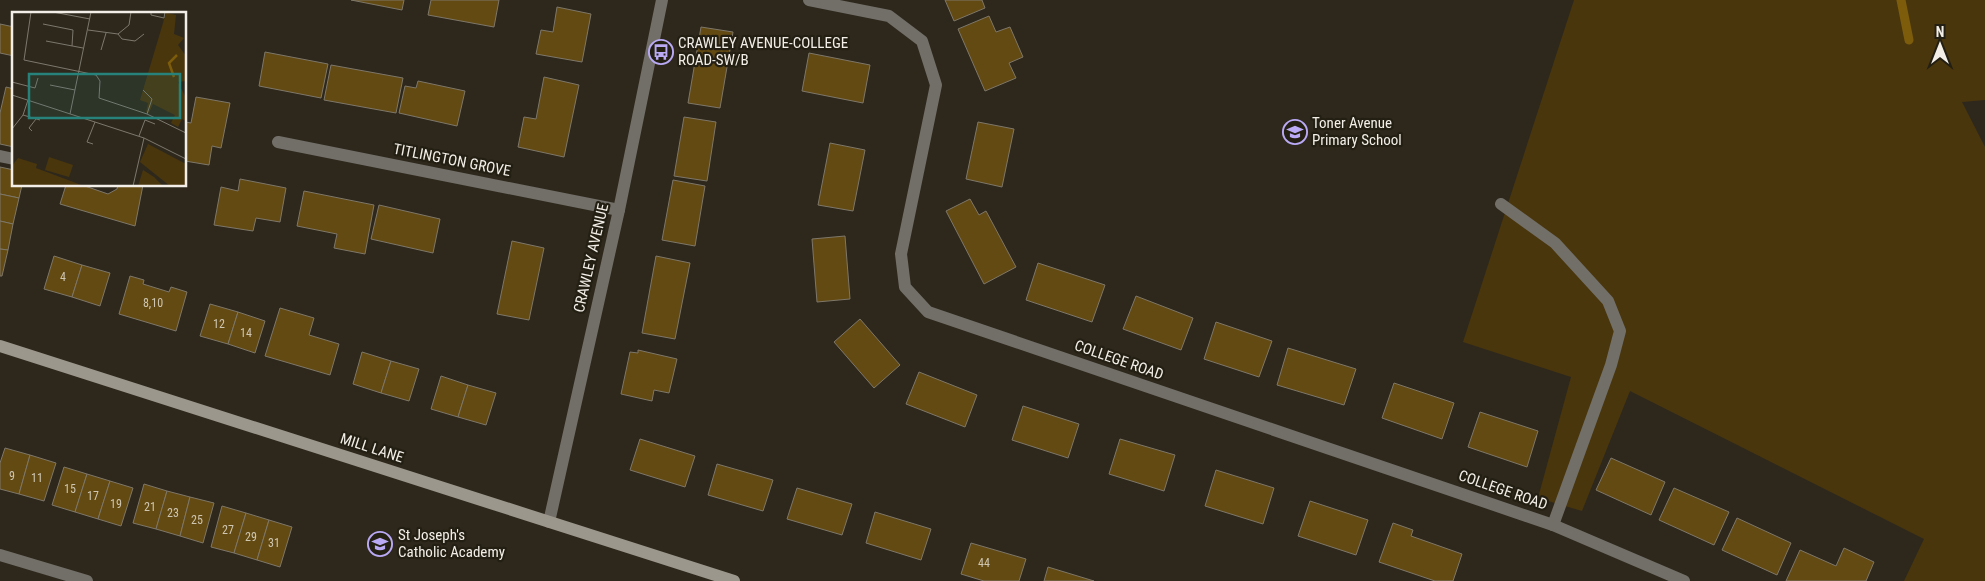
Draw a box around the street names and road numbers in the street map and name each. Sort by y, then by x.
street label: TITLINGTON GROVE [392,140,512,180]
street label: CRAWLEY AVENUE [570,202,612,314]
street label: COLLEGE ROAD [1072,336,1166,384]
street label: MILL LANE [338,429,406,467]
street label: COLLEGE ROAD [1456,466,1550,514]

